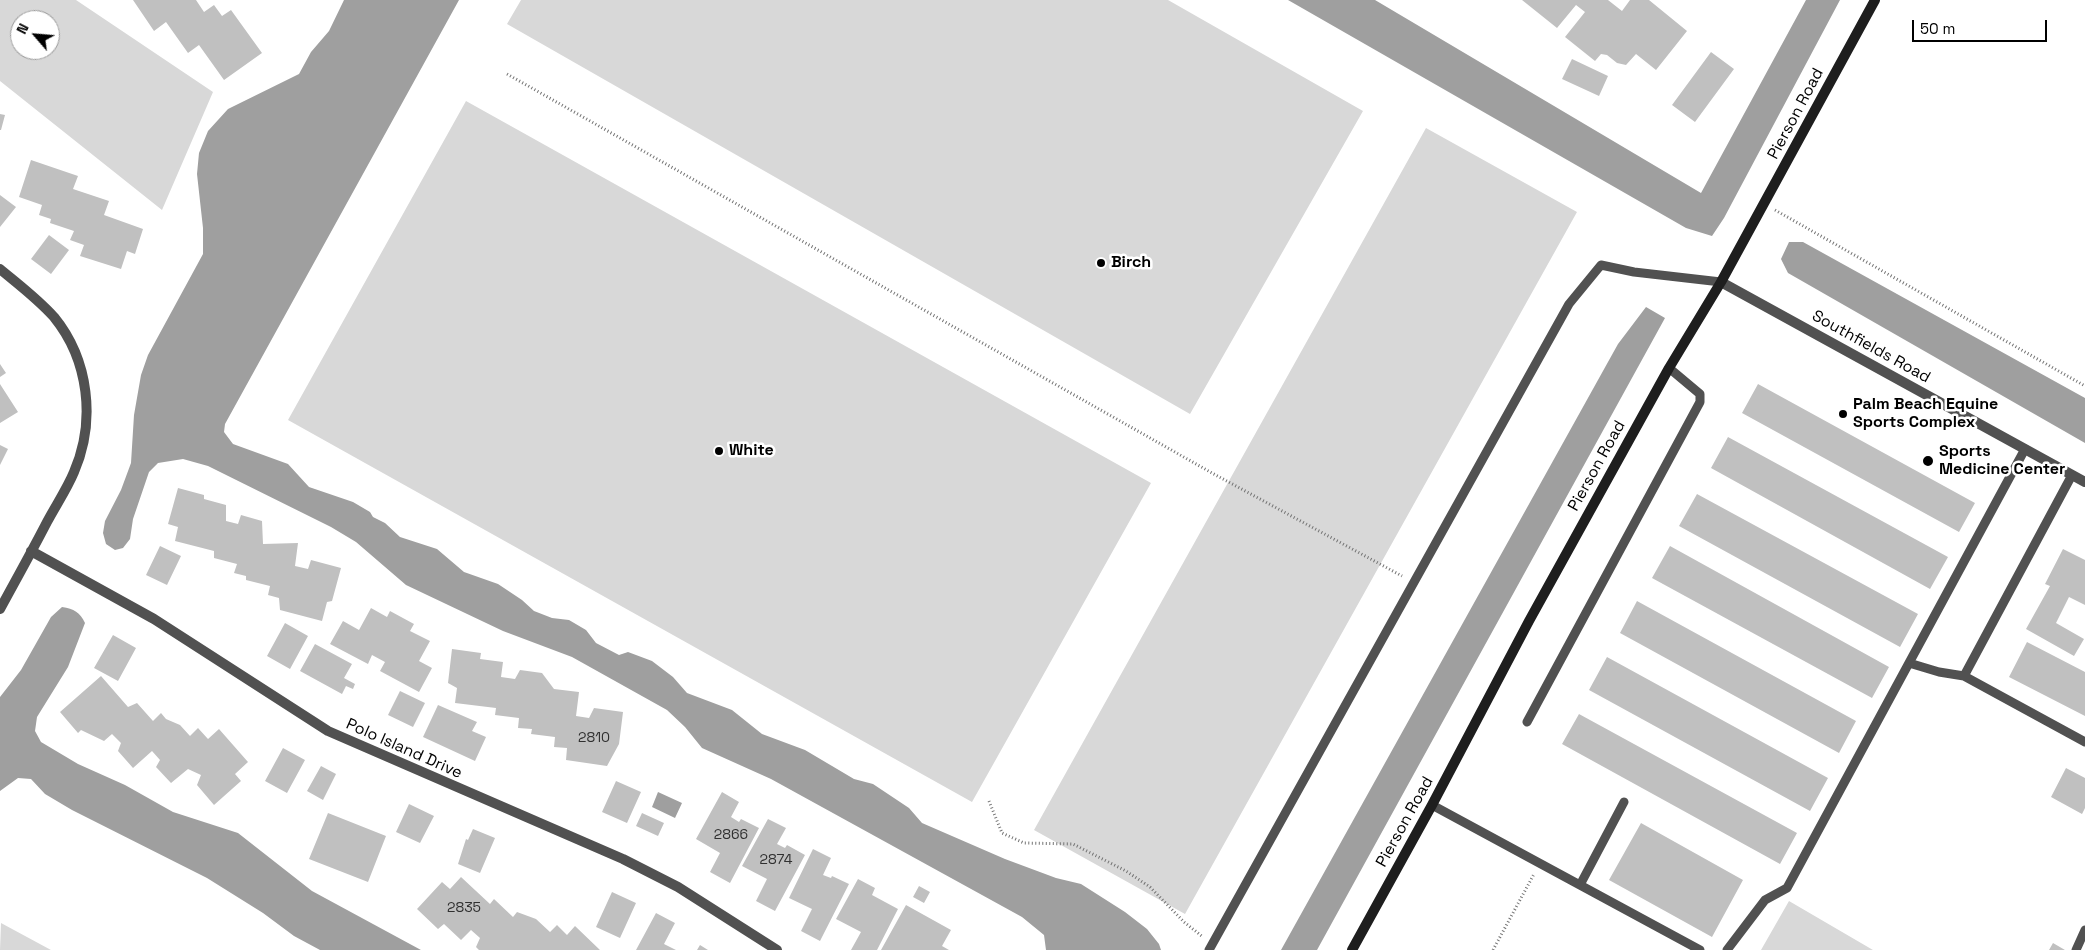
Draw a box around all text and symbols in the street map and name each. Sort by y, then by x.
north arrow [10,10,60,60]
scale bar [1915,10,2050,42]
text: 50 m [1920,19,1955,38]
text: N [12,20,33,37]
street label: Pierson Road [1764,65,1828,163]
place label: Birch [1111,253,1151,273]
marker: Birch [1095,257,1107,269]
street label: Southfields Road [1808,306,1934,388]
place label: Palm Beach Equine Sports Complex [1853,395,1998,433]
marker: Palm Beach Equine Sports Complex [1837,408,1849,420]
street label: Pierson Road [1564,417,1630,515]
place label: White [729,441,774,461]
place label: Sports Medicine Center [1939,442,2065,480]
marker: White [713,445,725,457]
marker: Sports Medicine Center [1921,454,1935,468]
street label: Polo Island Drive [343,715,465,783]
house number: 2810 [578,730,610,746]
street label: Pierson Road [1372,773,1438,871]
house number: 2866 [714,827,748,843]
house number: 2874 [760,852,792,868]
house number: 2835 [447,900,481,916]

